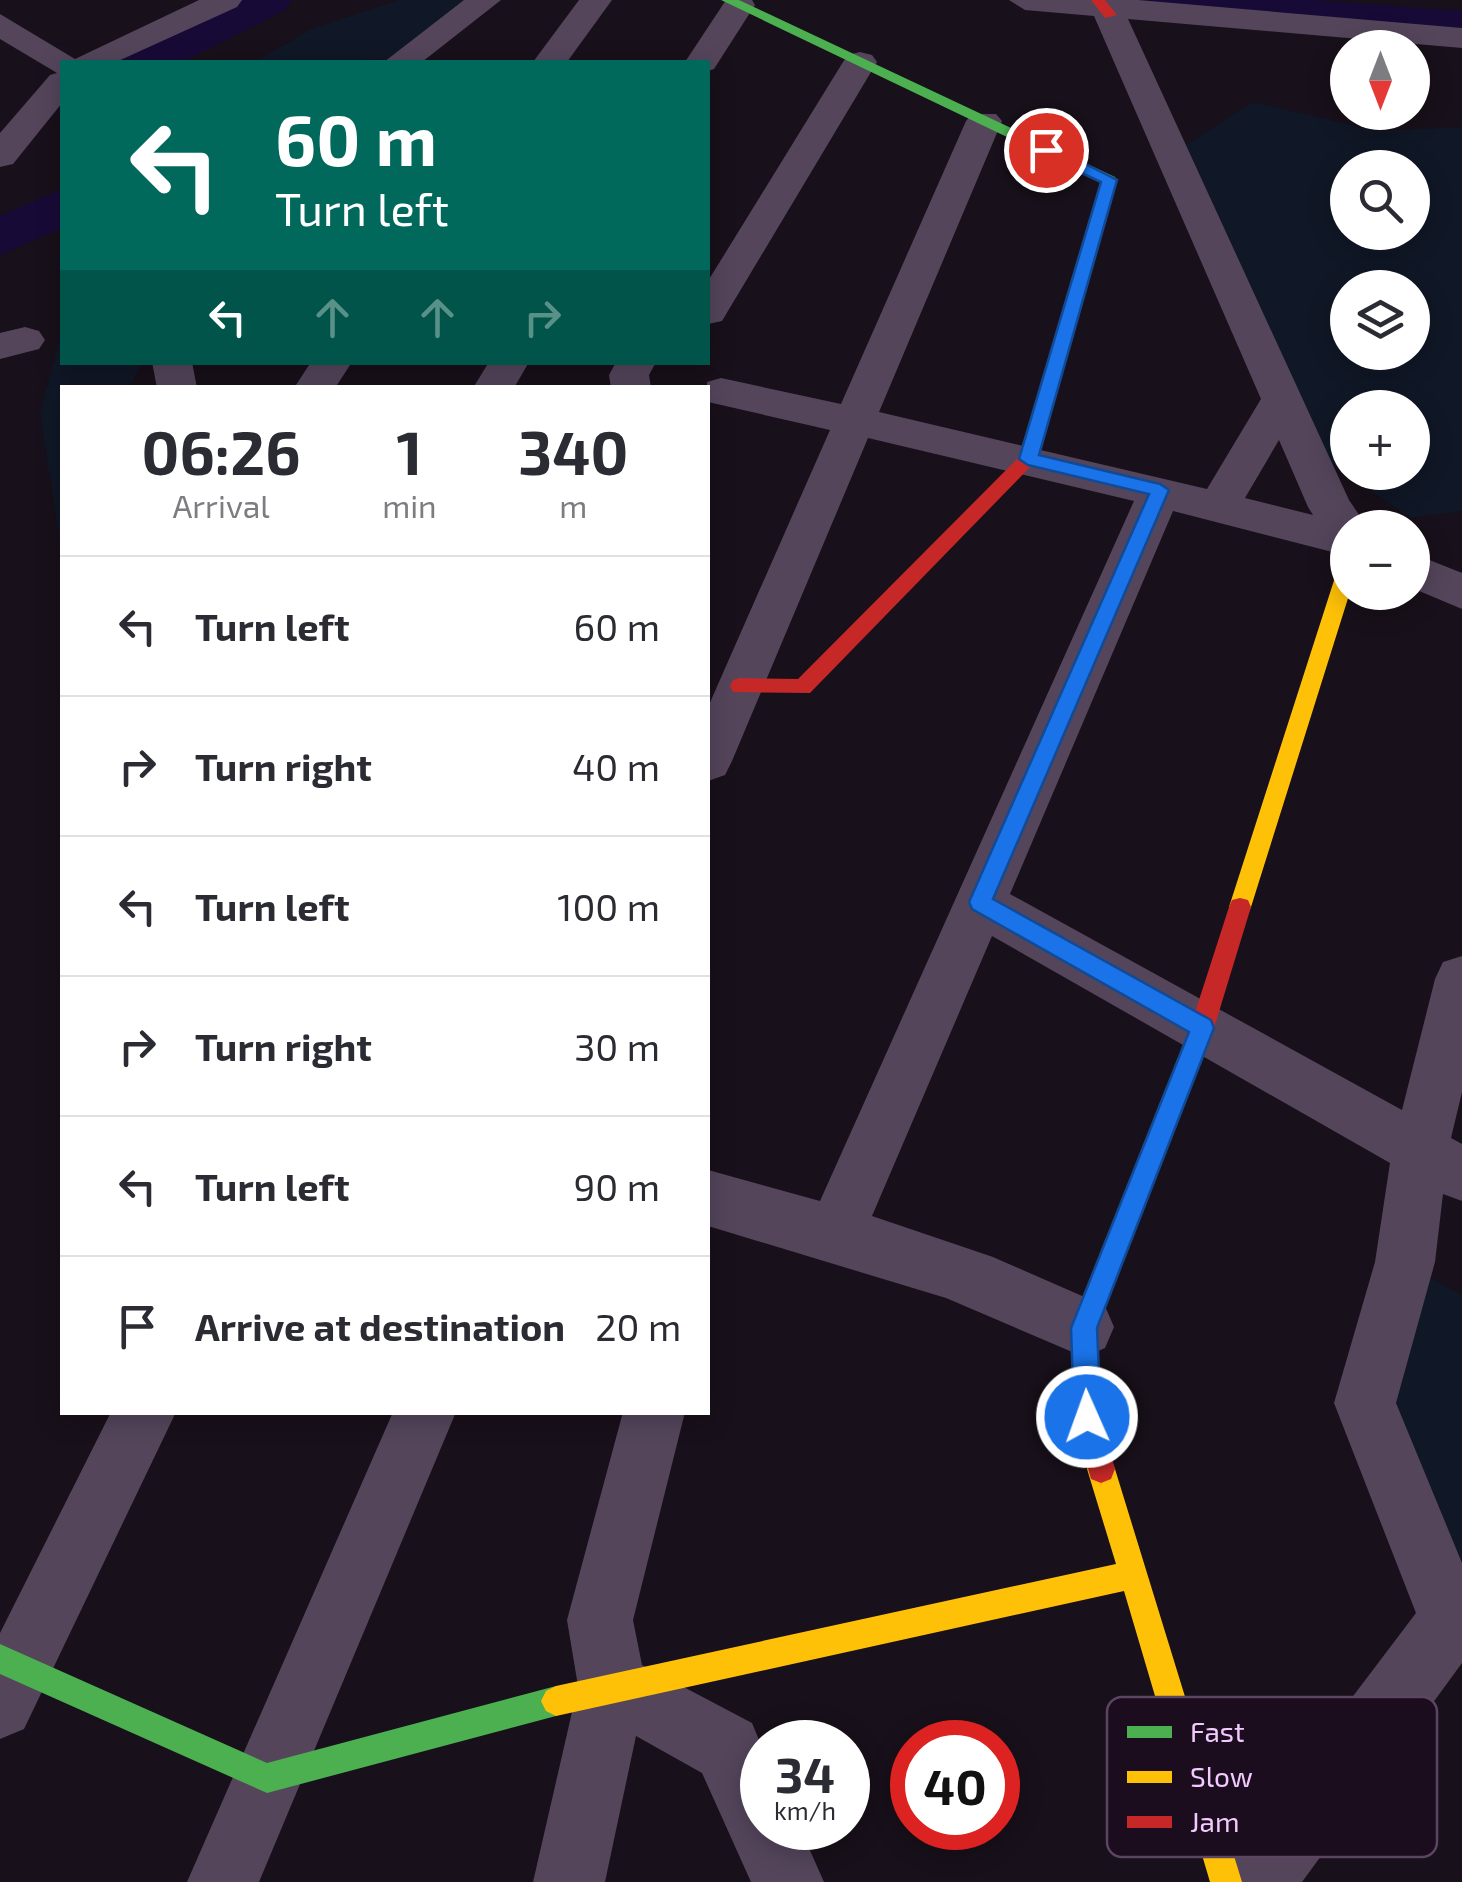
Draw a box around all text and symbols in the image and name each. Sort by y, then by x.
north arrow [1330,30,1430,130]
map controls [1330,30,1430,610]
text: 60 m [275,96,437,180]
icon: left [110,100,240,230]
pin [1004,108,1089,193]
icon: arrive [1019,123,1074,178]
button: search [1330,150,1430,250]
text: Turn left [275,181,449,235]
button: layers [1330,270,1430,370]
icon: left [200,290,255,345]
icon: ahead [305,290,360,345]
icon: ahead [410,290,465,345]
icon: right [515,290,570,345]
button: + [1330,390,1430,490]
text: 06:26 [142,415,301,487]
text: 1 [396,415,422,487]
text: 340 [518,415,628,487]
text: Arrival [172,486,270,524]
text: min [382,486,437,524]
text: m [559,486,587,524]
button: − [1330,510,1430,610]
icon: left [110,599,165,654]
text: Turn left [195,603,350,649]
text: 60 m [574,603,660,649]
icon: right [110,739,165,794]
text: Turn right [195,743,372,789]
text: 40 m [572,743,660,789]
icon: left [110,879,165,934]
text: Turn left [195,883,350,929]
text: 100 m [557,883,660,929]
icon: right [110,1019,165,1074]
text: Turn right [195,1023,372,1069]
text: 30 m [574,1023,660,1069]
icon: left [110,1159,165,1214]
text: Turn left [195,1163,350,1209]
text: 90 m [574,1163,660,1209]
icon: arrive [110,1299,165,1354]
text: Arrive at destination [195,1303,565,1349]
text: 20 m [595,1303,681,1349]
position arrow [1035,1365,1139,1469]
legend [1107,1697,1437,1857]
text: Fast [1190,1714,1245,1748]
speed limit sign: 40 [890,1720,1020,1850]
text: 34 [775,1743,835,1803]
text: Slow [1190,1759,1253,1793]
text: km/h [774,1795,836,1825]
text: Jam [1190,1804,1239,1838]

